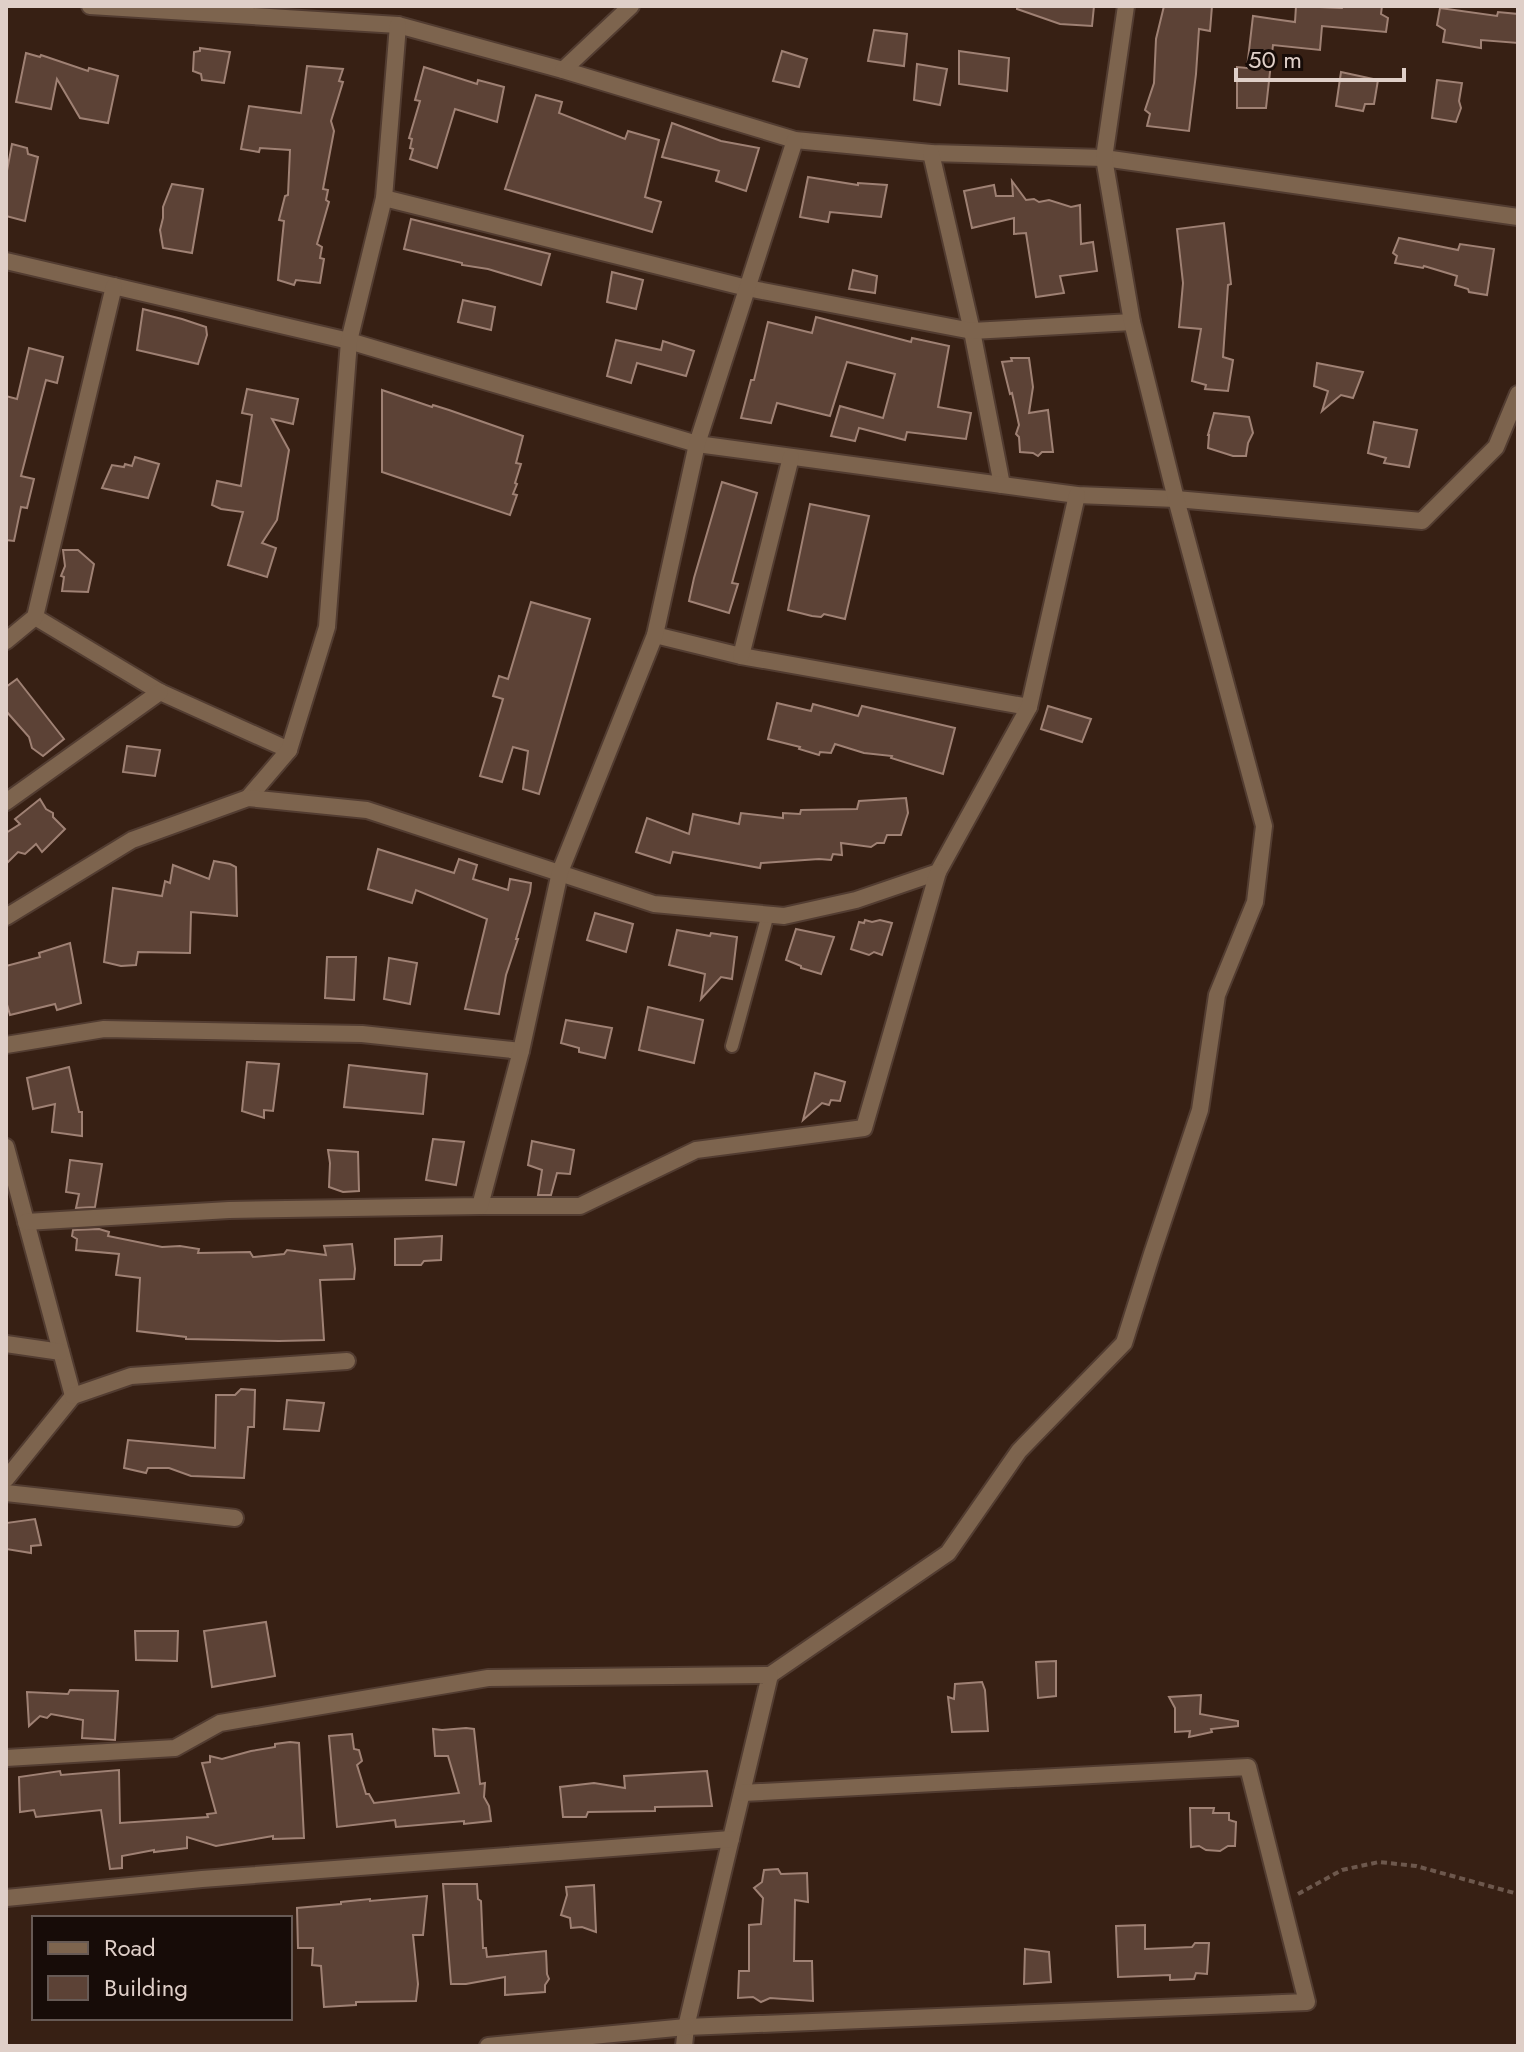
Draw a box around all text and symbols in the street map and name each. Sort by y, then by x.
scale bar [1236,32,1404,82]
text: 50 m [1248,42,1302,77]
legend [32,1916,292,2020]
text: Road [104,1930,156,1965]
text: Building [104,1970,188,2005]

